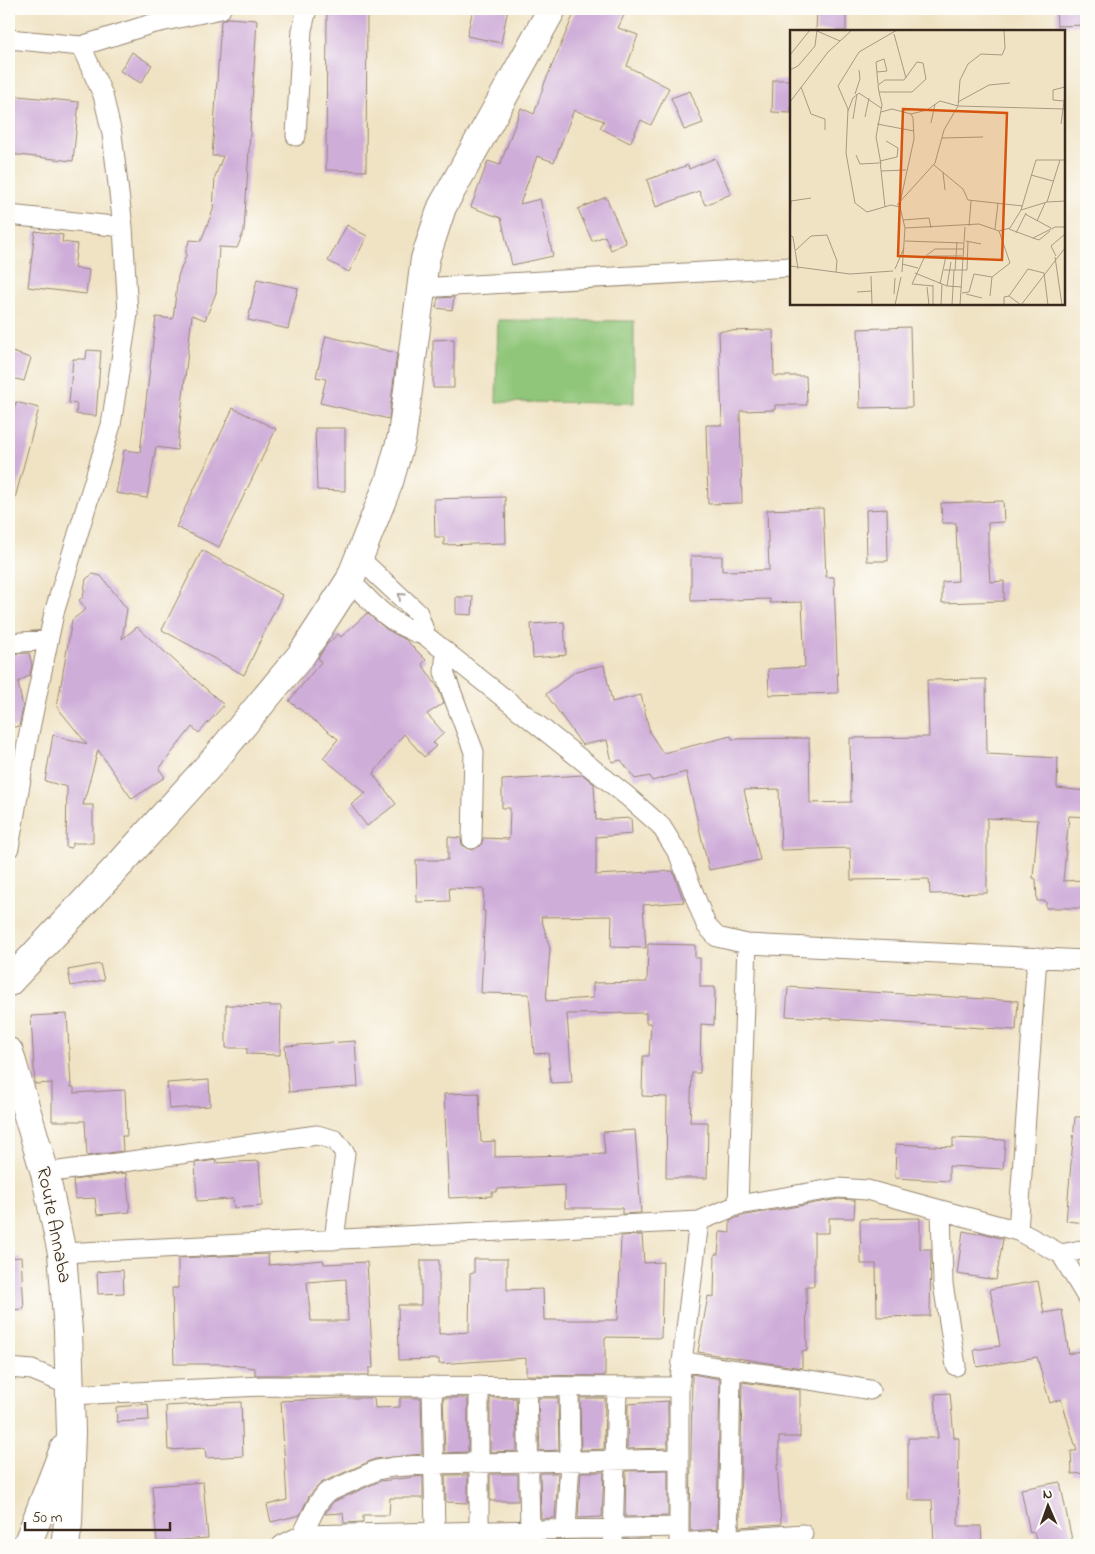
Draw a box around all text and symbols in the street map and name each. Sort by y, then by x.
inset map [790,30,1065,305]
one-way arrow [398,593,407,602]
street label: Route Annaba [28,1164,78,1286]
north arrow [1022,1482,1072,1532]
text: N [1043,1484,1053,1505]
scale bar [25,1499,170,1531]
text: 50 m [32,1507,63,1529]

